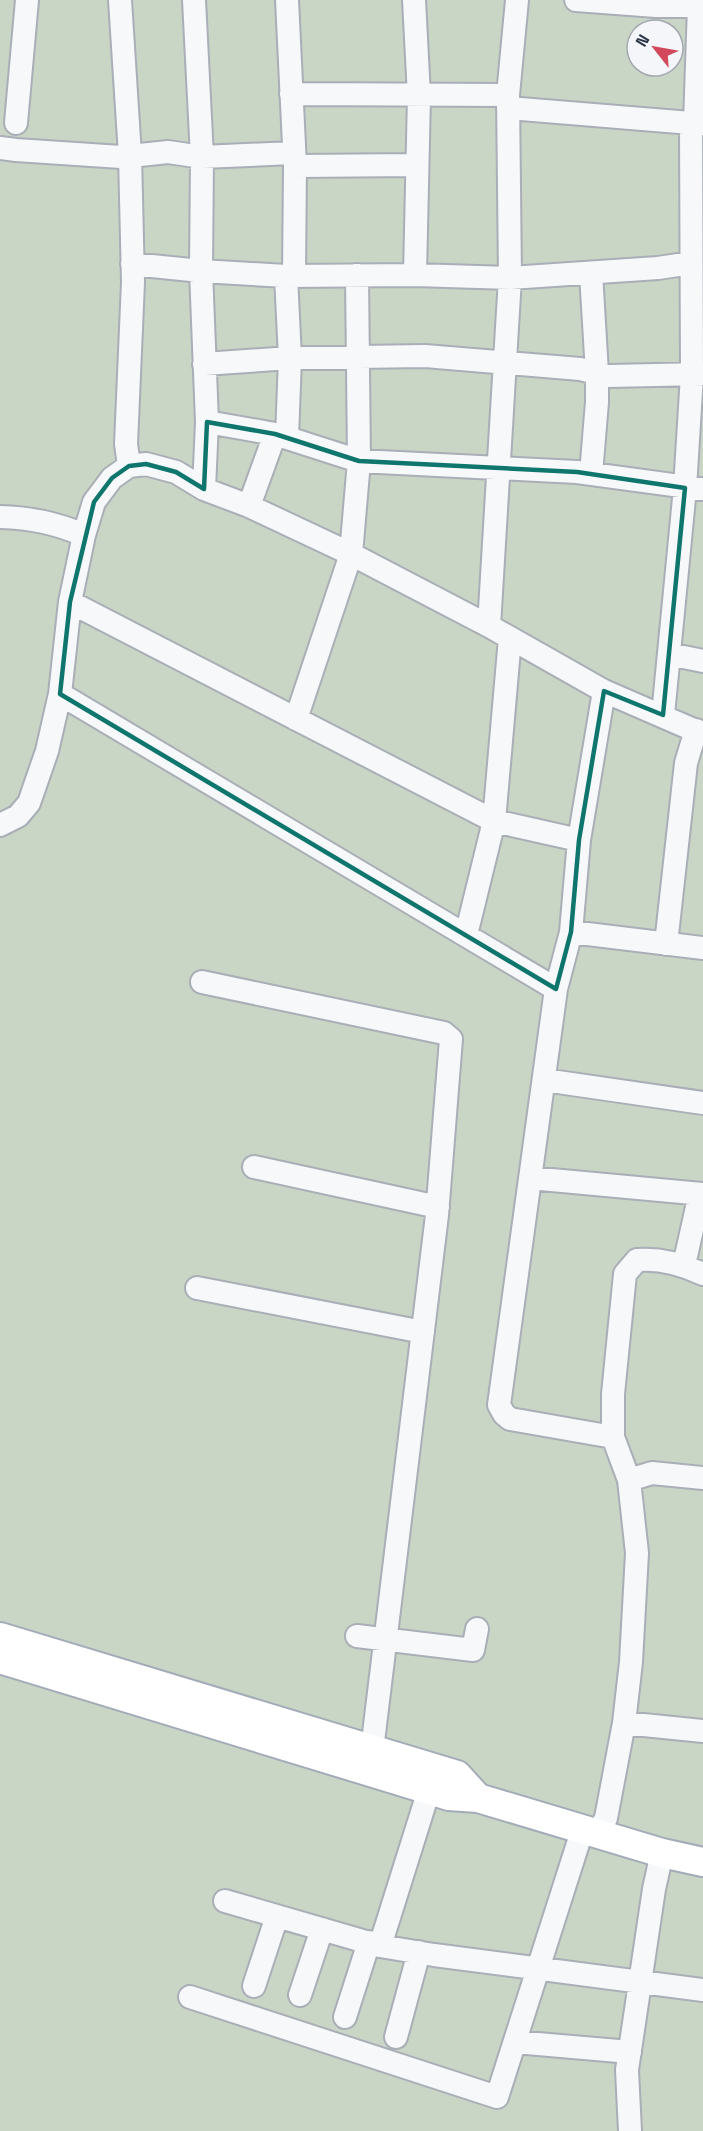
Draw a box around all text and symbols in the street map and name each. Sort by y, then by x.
north arrow [625,18,685,78]
text: N [631,31,654,51]

